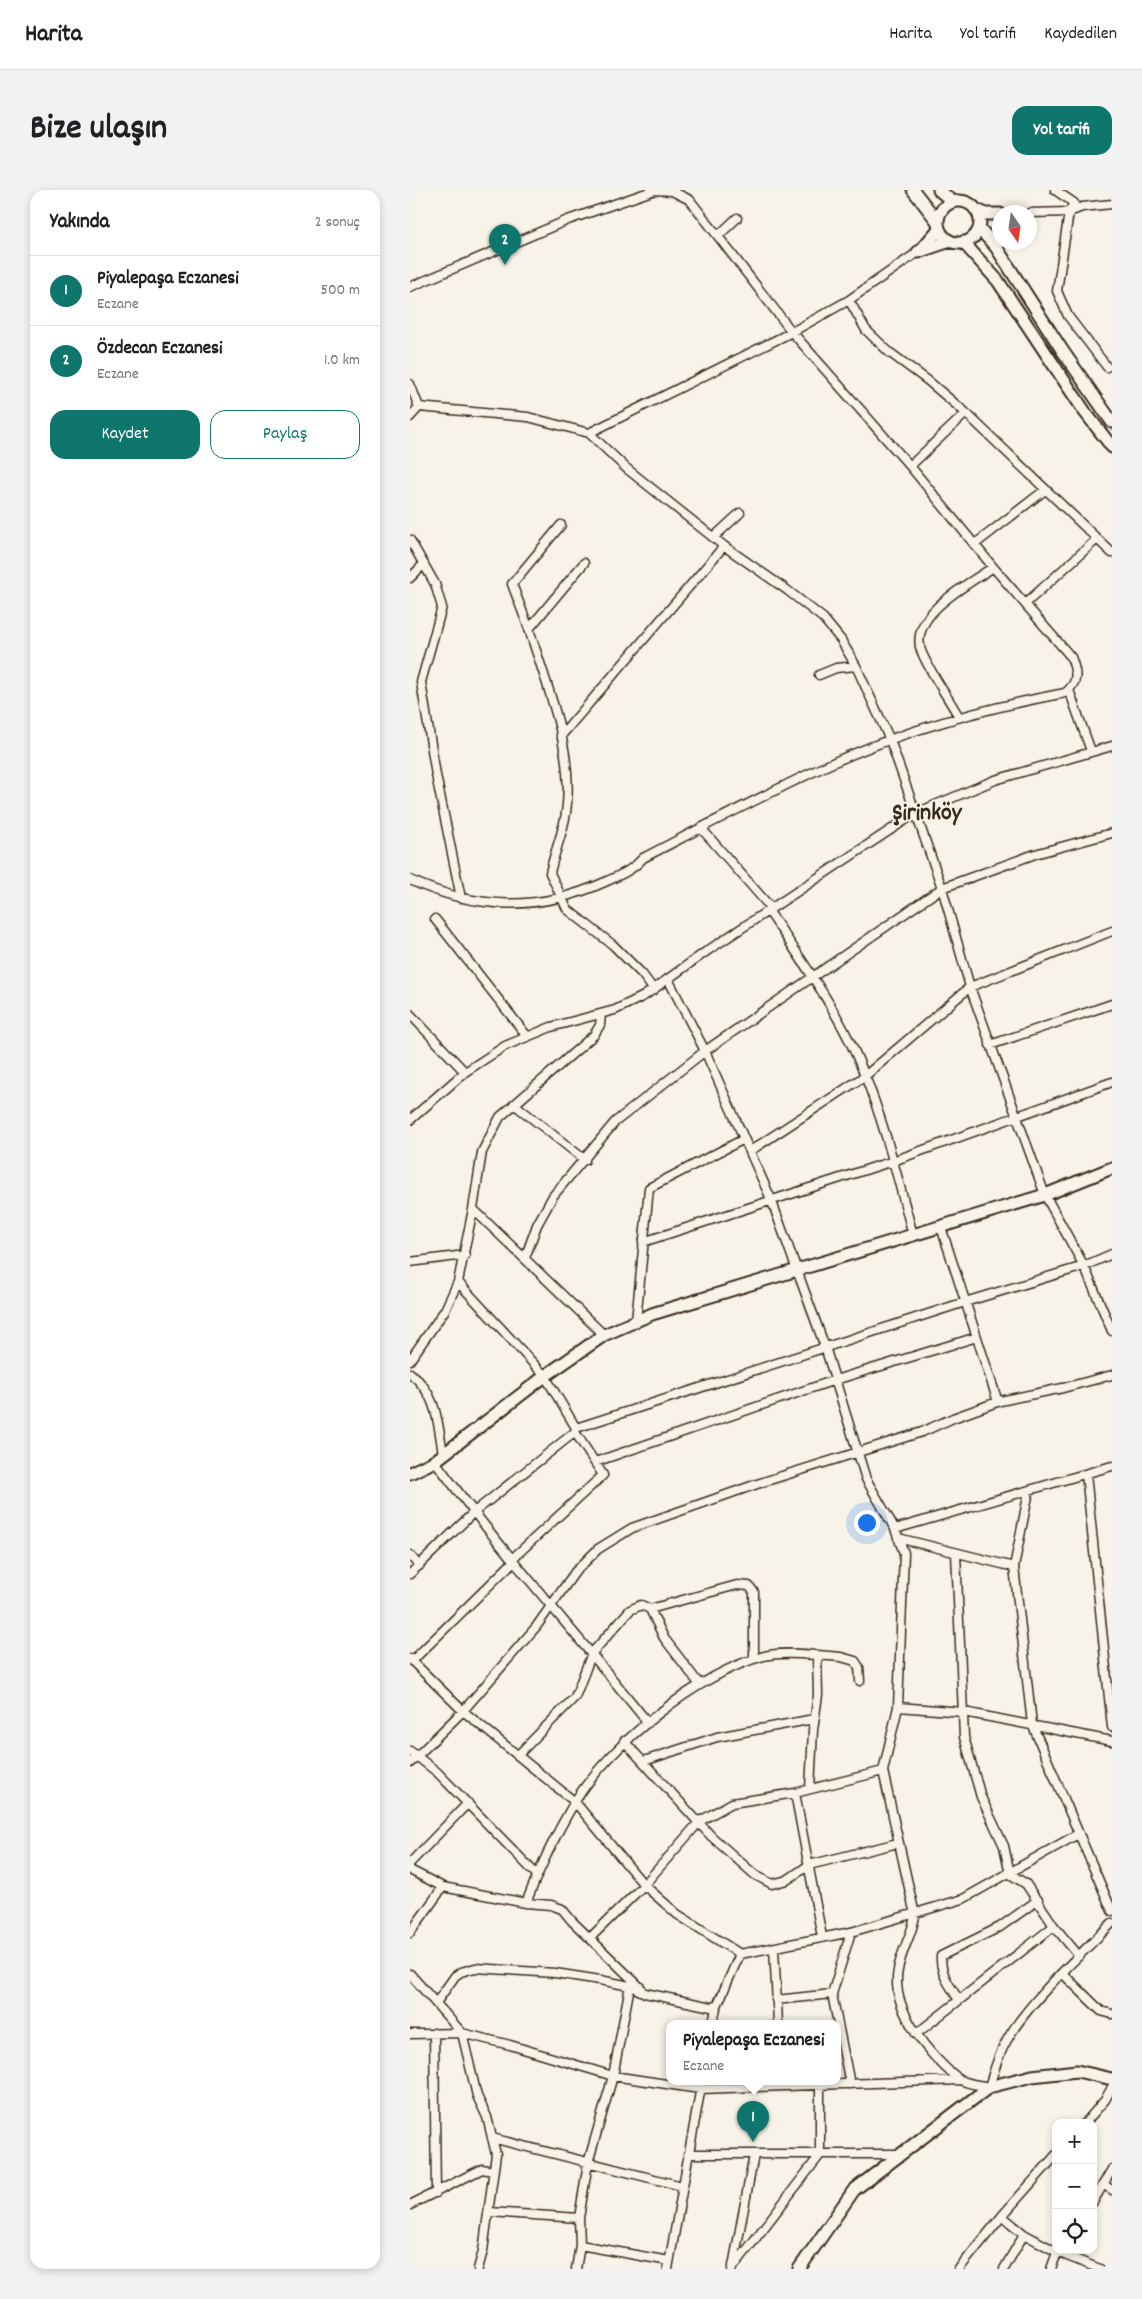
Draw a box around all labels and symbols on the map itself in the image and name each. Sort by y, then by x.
north arrow [992,205,1037,250]
pin: 2 [489,224,521,265]
district label: Şirinköy [893,797,963,831]
your location [854,1510,880,1536]
pin: 1 [737,2101,769,2142]

